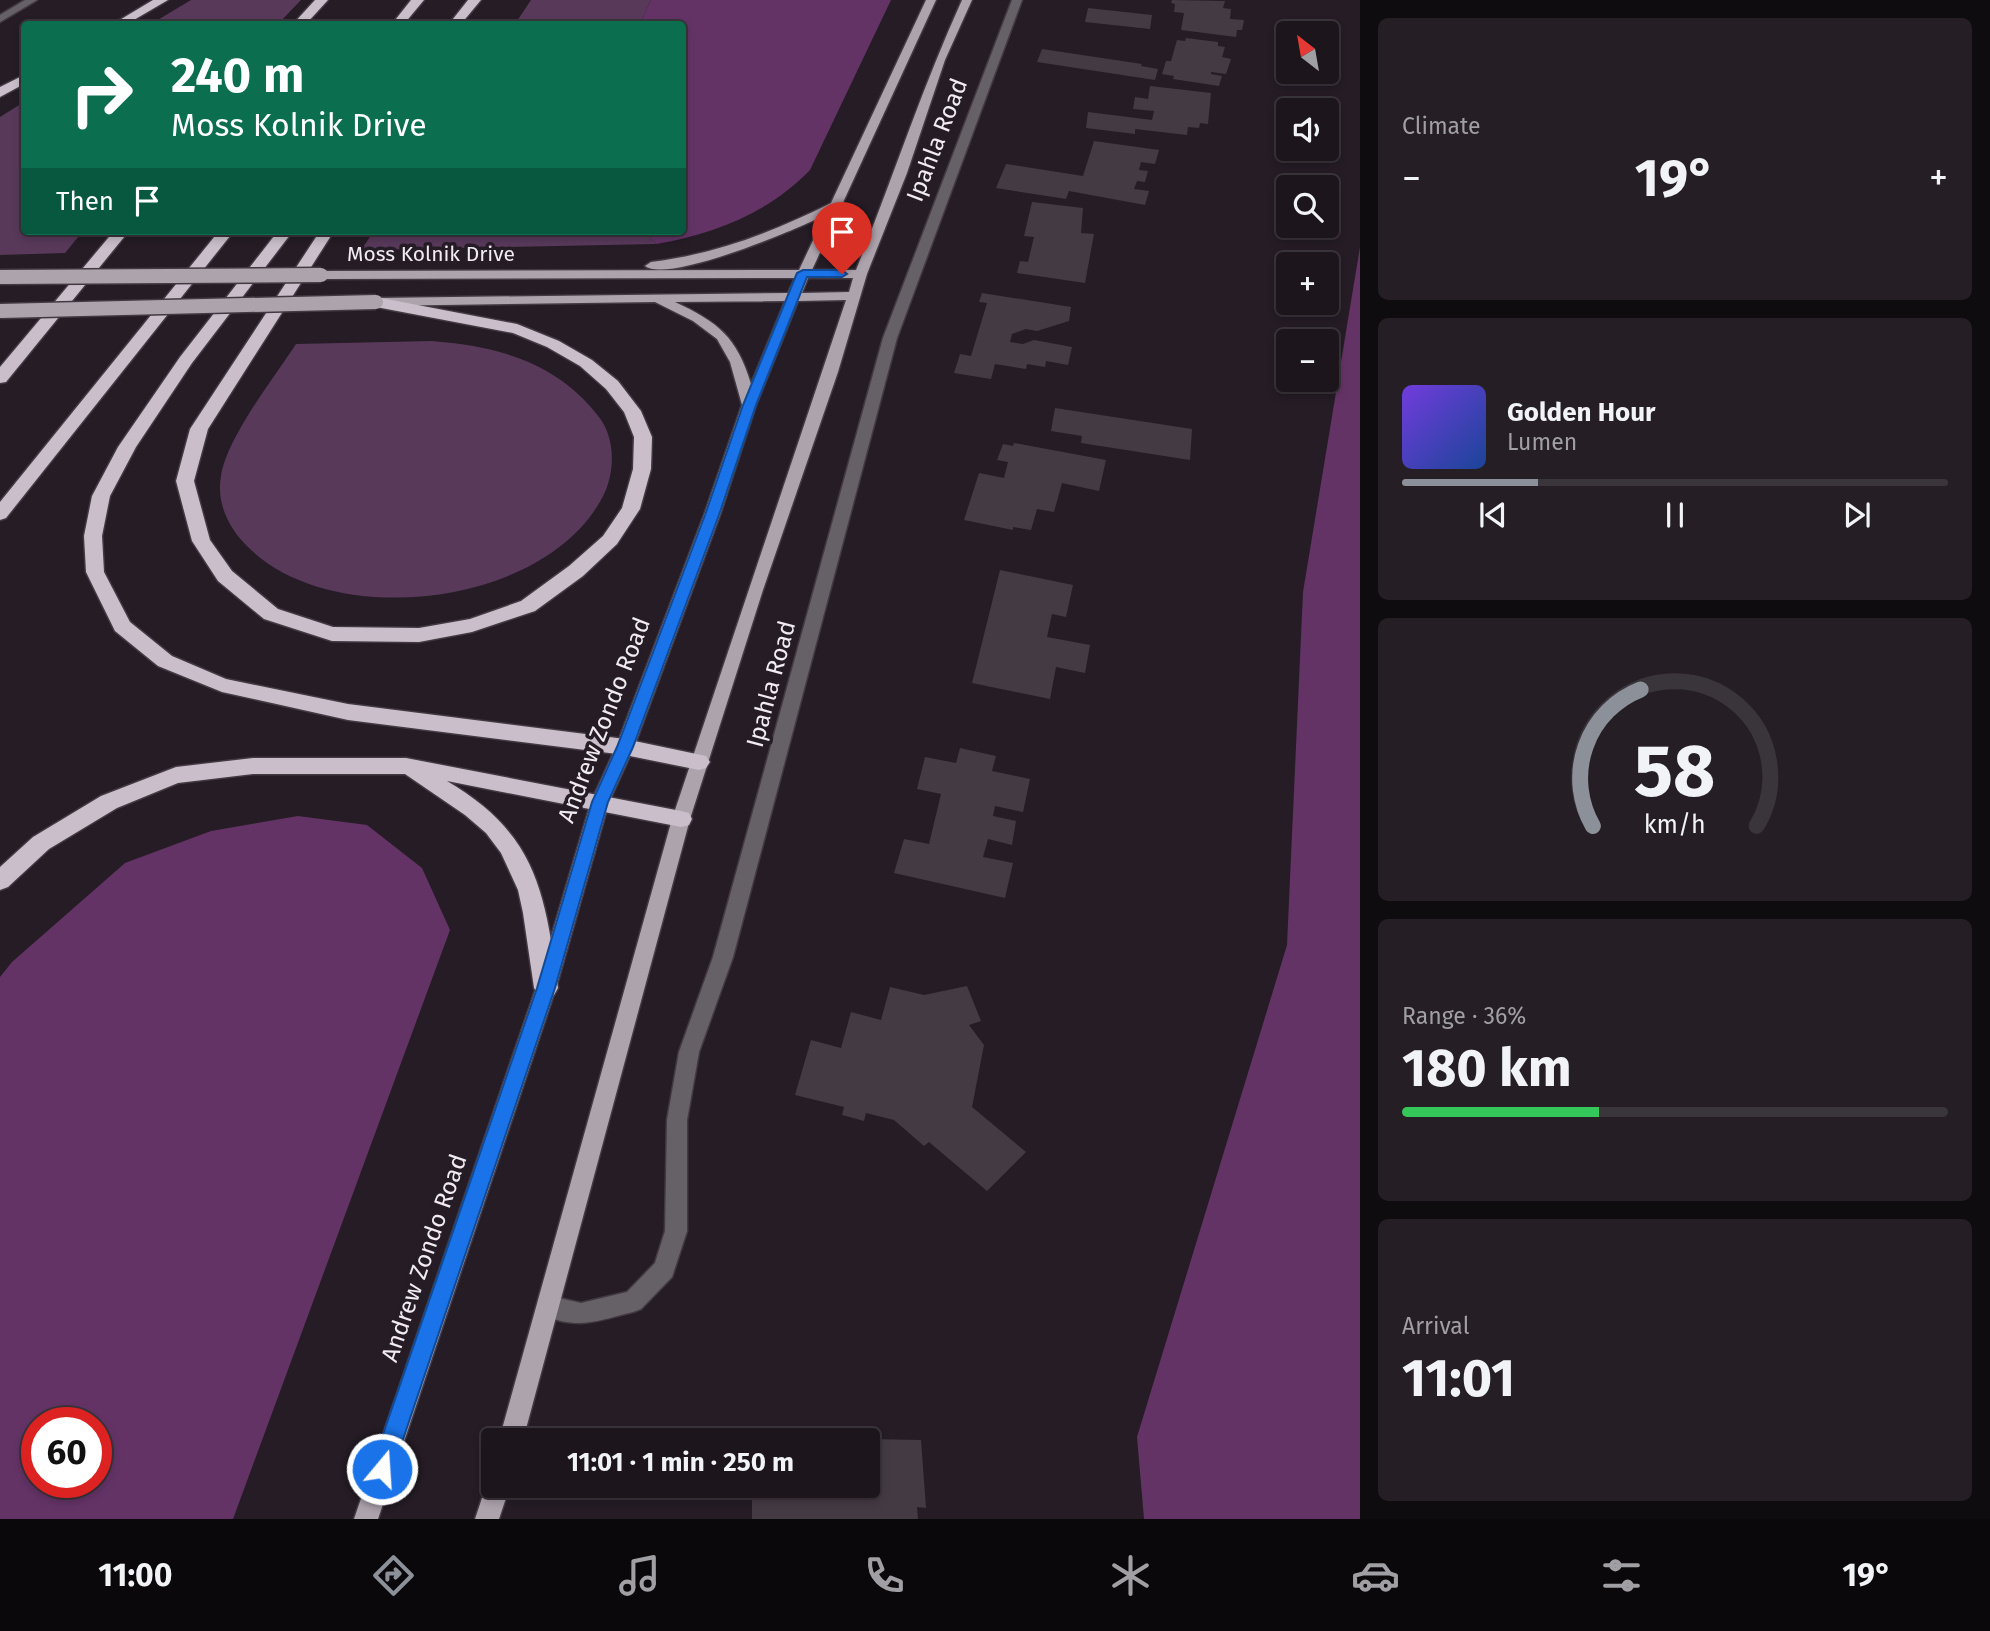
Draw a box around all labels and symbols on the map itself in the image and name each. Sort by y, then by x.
north arrow [1276,21,1339,84]
street label: Ipahla Road [901,74,973,206]
pin [812,202,872,274]
street label: Moss Kolnik Drive [347,241,515,267]
street label: Andrew Zondo Road [552,613,656,827]
street label: Ipahla Road [741,618,801,750]
street label: Andrew Zondo Road [375,1151,473,1365]
speed limit sign: 60 [21,1407,112,1498]
position arrow [345,1432,419,1506]

